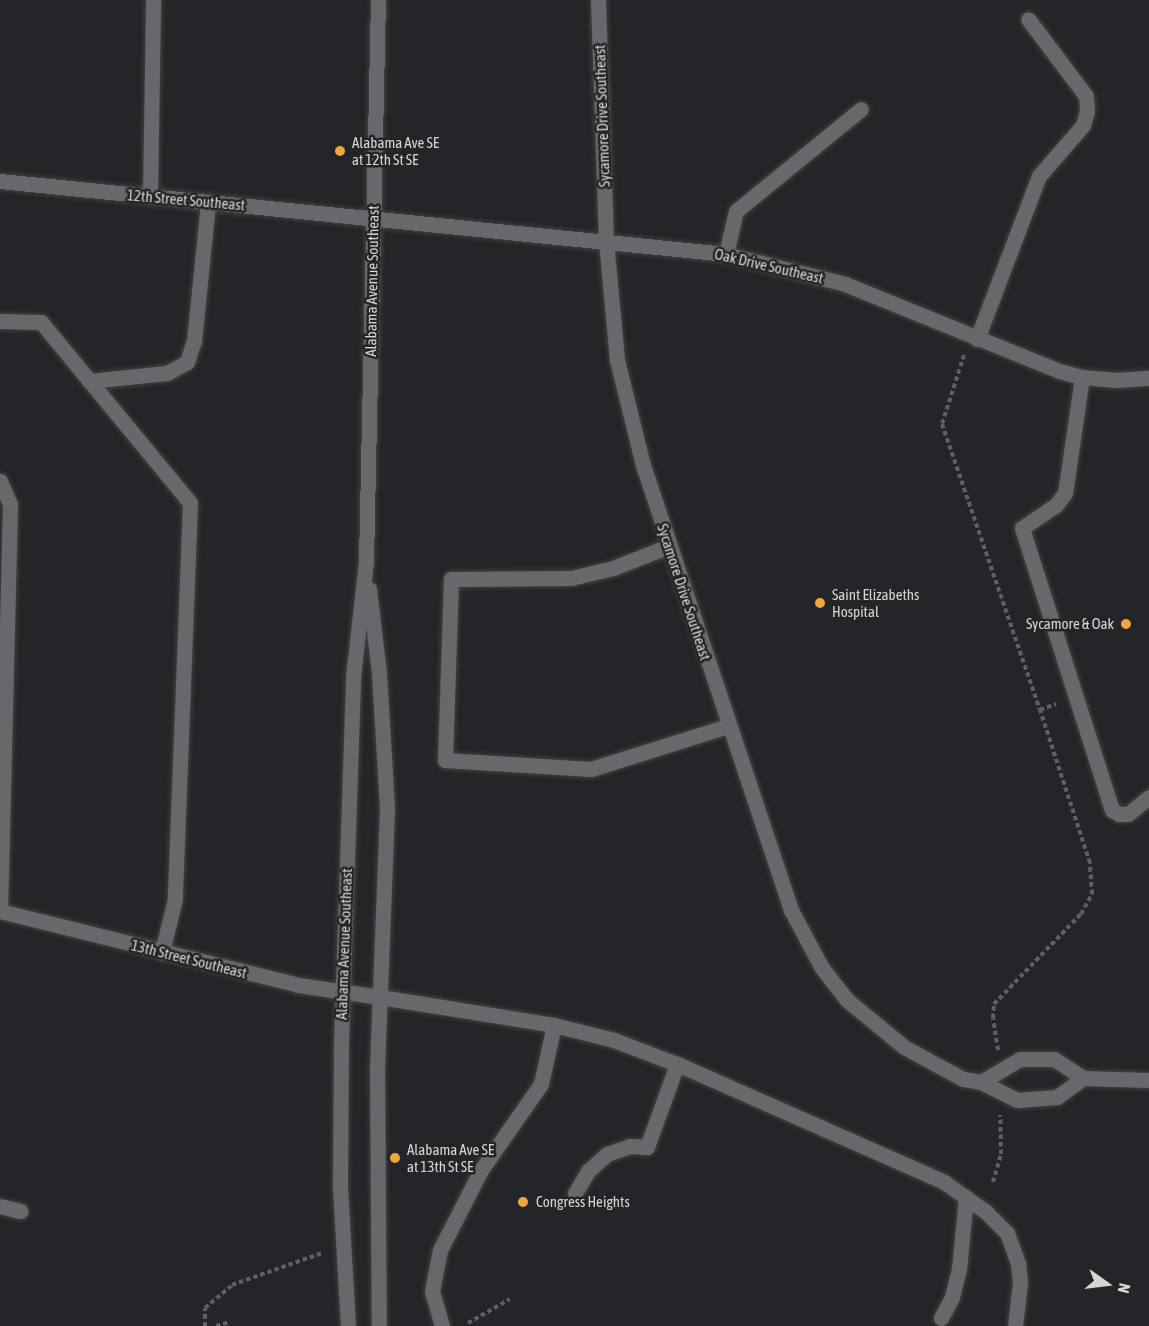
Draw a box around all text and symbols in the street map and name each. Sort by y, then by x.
street label: Sycamore Drive Southeast [591,44,613,188]
place label: Alabama Ave SE at 12th St SE [352,133,439,168]
marker: Alabama Ave SE at 12th St SE [333,144,347,158]
street label: 12th Street Southeast [126,186,246,214]
street label: Alabama Avenue Southeast [362,205,382,357]
street label: Oak Drive Southeast [713,245,825,287]
street label: Sycamore Drive Southeast [653,521,715,663]
place label: Saint Elizabeths Hospital [832,585,919,620]
marker: Saint Elizabeths Hospital [813,596,827,610]
place label: Sycamore & Oak [1026,615,1114,633]
marker: Sycamore & Oak [1119,617,1133,631]
street label: Alabama Avenue Southeast [332,868,356,1020]
street label: 13th Street Southeast [129,936,249,982]
place label: Alabama Ave SE at 13th St SE [407,1140,494,1175]
marker: Alabama Ave SE at 13th St SE [388,1151,402,1165]
marker: Congress Heights [514,1193,532,1211]
place label: Congress Heights [536,1193,630,1211]
north arrow [1077,1254,1137,1314]
text: N [1115,1282,1134,1295]

